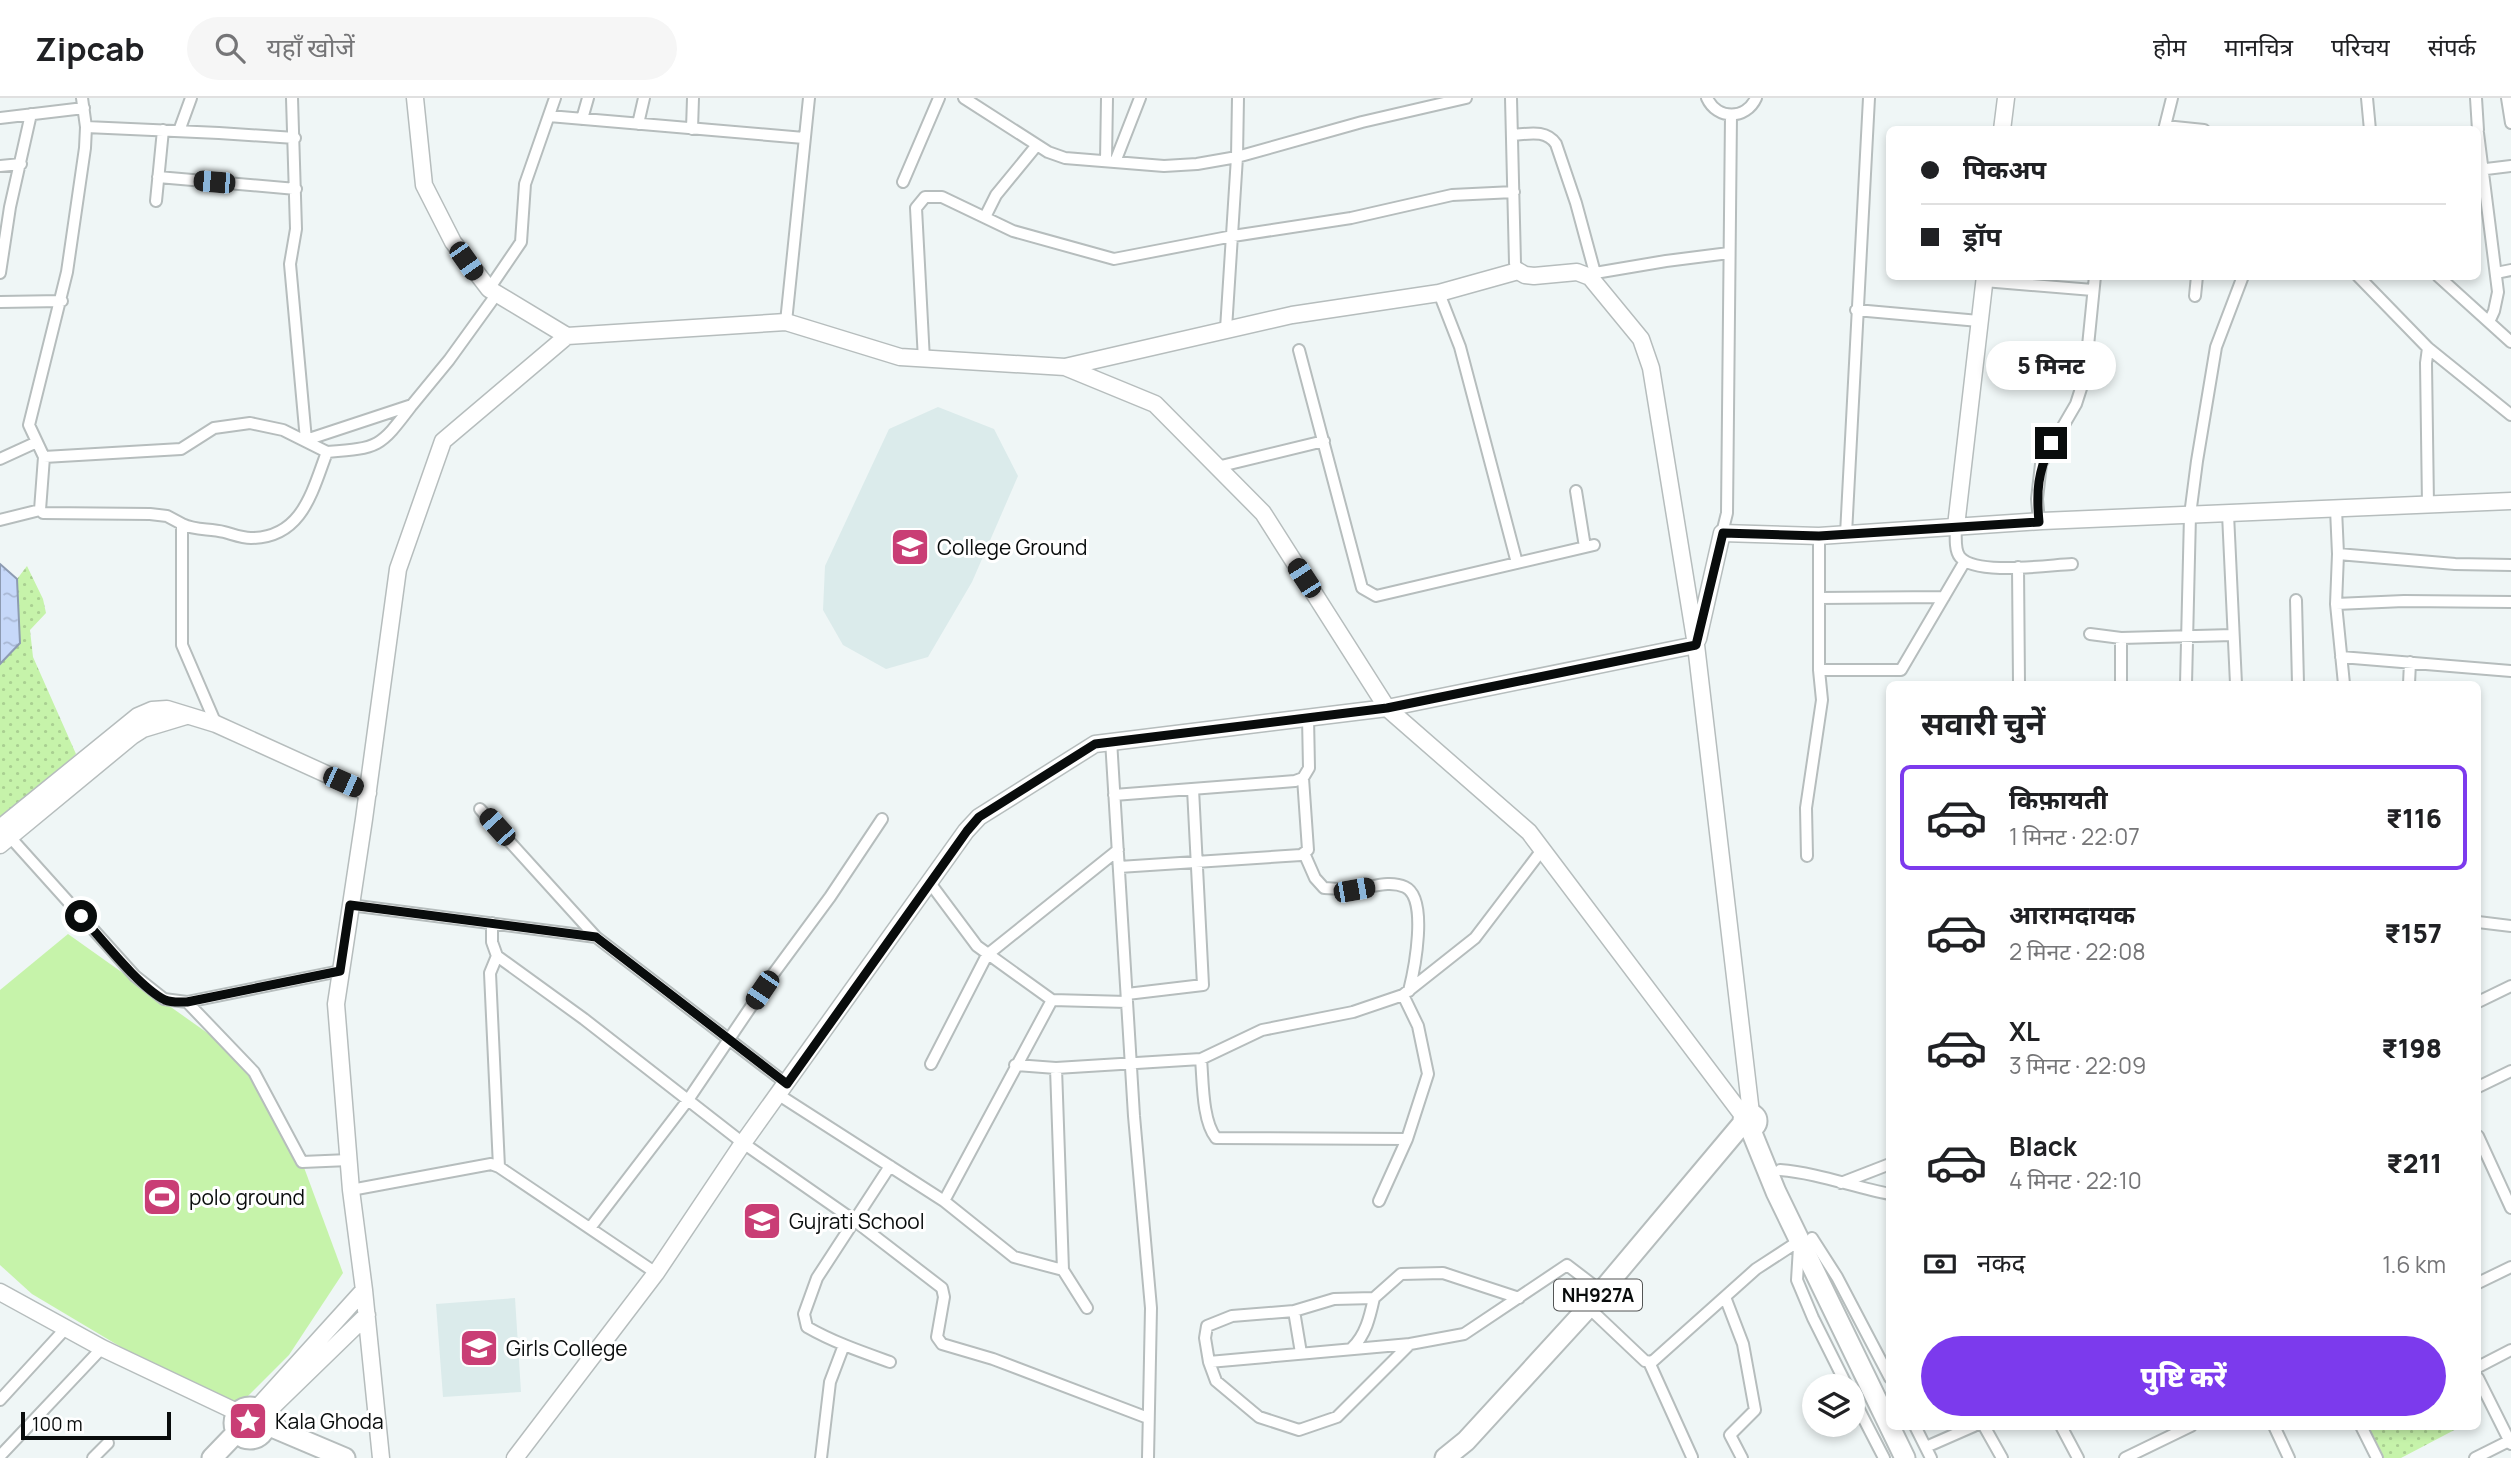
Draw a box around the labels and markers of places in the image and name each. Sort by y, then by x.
school or university icon: College Ground [889,526,931,568]
place label: College Ground [937,533,1087,561]
sports icon: polo ground [141,1176,183,1218]
place label: polo ground [189,1183,305,1211]
school or university icon: Gujrati School [741,1200,783,1242]
place label: Gujrati School [789,1207,925,1235]
school or university icon: Girls College [458,1327,500,1369]
place label: Girls College [506,1334,628,1362]
place icon: Kala Ghoda [227,1400,269,1442]
place label: Kala Ghoda [275,1407,384,1435]

